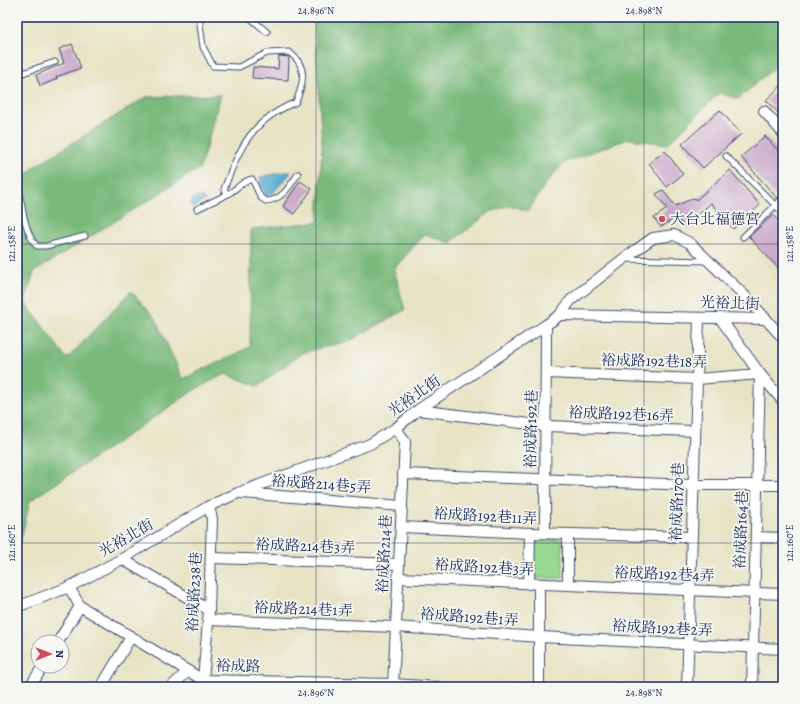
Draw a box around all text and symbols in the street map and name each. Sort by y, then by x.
text: 24.896°N [298,4,334,17]
text: 24.898°N [626,4,662,17]
place label: 大台北福德宮 [670,209,760,229]
marker: 大台北福德宮 [657,214,667,224]
text: 121.158°E [5,226,18,262]
text: 121.158°E [783,226,796,262]
street label: 光裕北街 [700,292,760,314]
street label: 裕成路192巷18弄 [601,350,707,372]
street label: 光裕北街 [384,371,444,421]
street label: 裕成路192巷 [520,389,542,469]
street label: 裕成路192巷16弄 [568,402,674,426]
street label: 裕成路170巷 [666,462,688,542]
street label: 裕成路214巷5弄 [270,471,372,497]
street label: 裕成路164巷 [730,490,752,570]
street label: 裕成路192巷11弄 [432,503,538,529]
street label: 光裕北街 [95,514,157,562]
street label: 裕成路214巷 [372,514,396,594]
text: 121.160°E [5,524,18,561]
text: 121.160°E [783,524,796,561]
street label: 裕成路214巷3弄 [255,534,355,558]
street label: 裕成路238巷 [182,551,206,633]
street label: 裕成路192巷3弄 [433,554,535,580]
street label: 裕成路192巷4弄 [613,562,715,586]
street label: 裕成路214巷1弄 [253,597,353,621]
street label: 裕成路192巷1弄 [419,604,519,630]
street label: 裕成路192巷2弄 [611,615,713,641]
north arrow [30,634,70,674]
text: N [52,650,67,658]
street label: 裕成路 [215,656,261,676]
text: 24.896°N [298,686,334,699]
text: 24.898°N [626,686,662,699]

